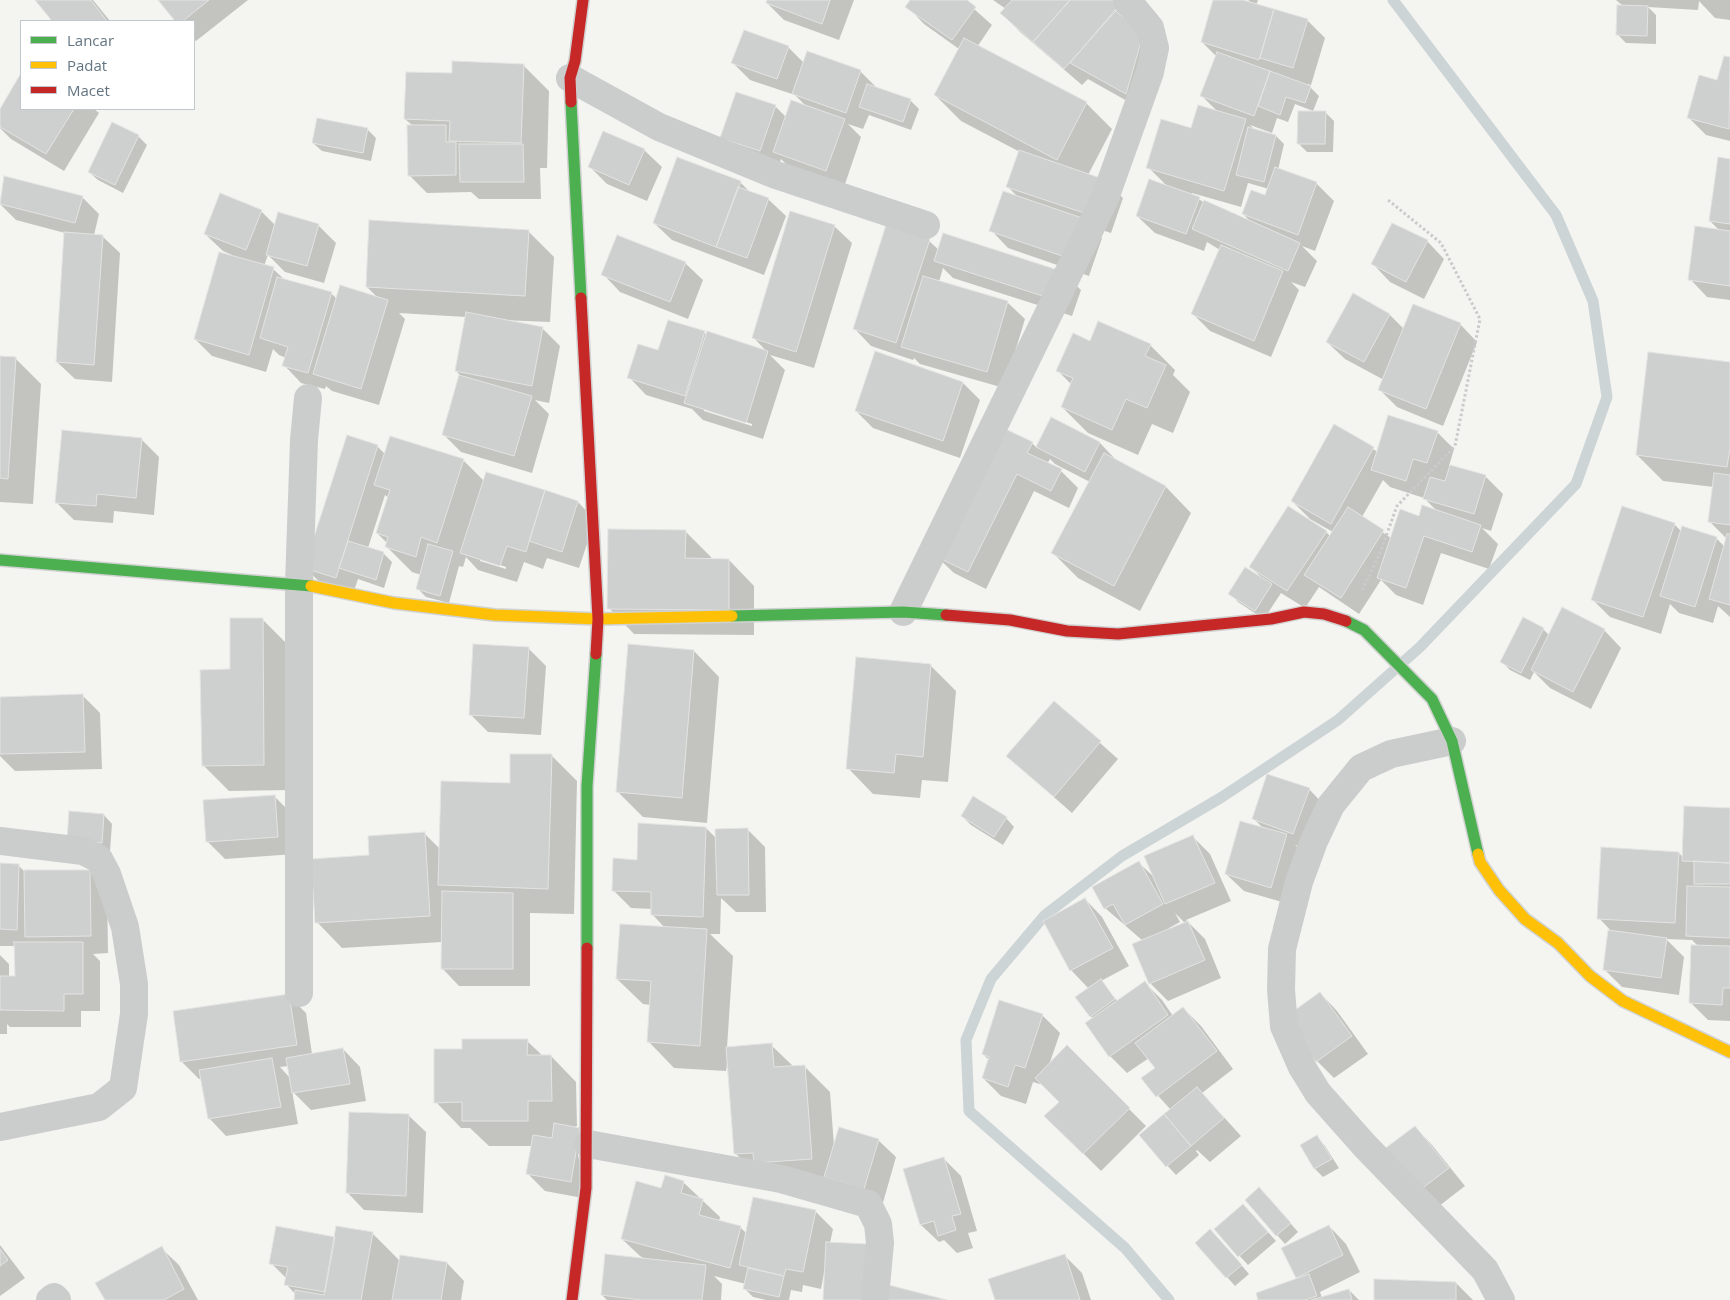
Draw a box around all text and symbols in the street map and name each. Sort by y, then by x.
legend [20,20,195,110]
text: Lancar [67,30,114,50]
text: Padat [67,55,107,75]
text: Macet [67,80,110,100]

